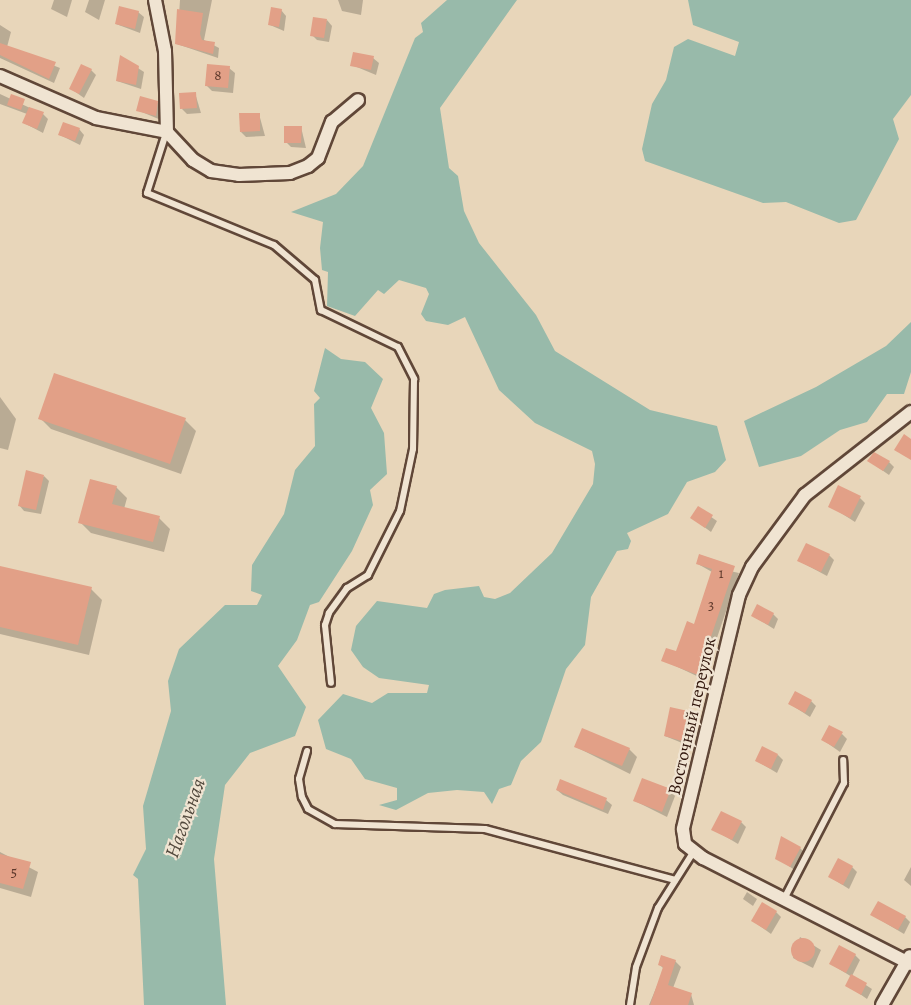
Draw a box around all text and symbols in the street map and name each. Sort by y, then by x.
house number: 8 [214,67,222,85]
house number: 1 [718,565,724,583]
house number: 3 [708,597,714,615]
street label: Восточный переулок [663,635,721,797]
water label: Нагольная [160,775,210,861]
house number: 5 [11,864,17,882]

